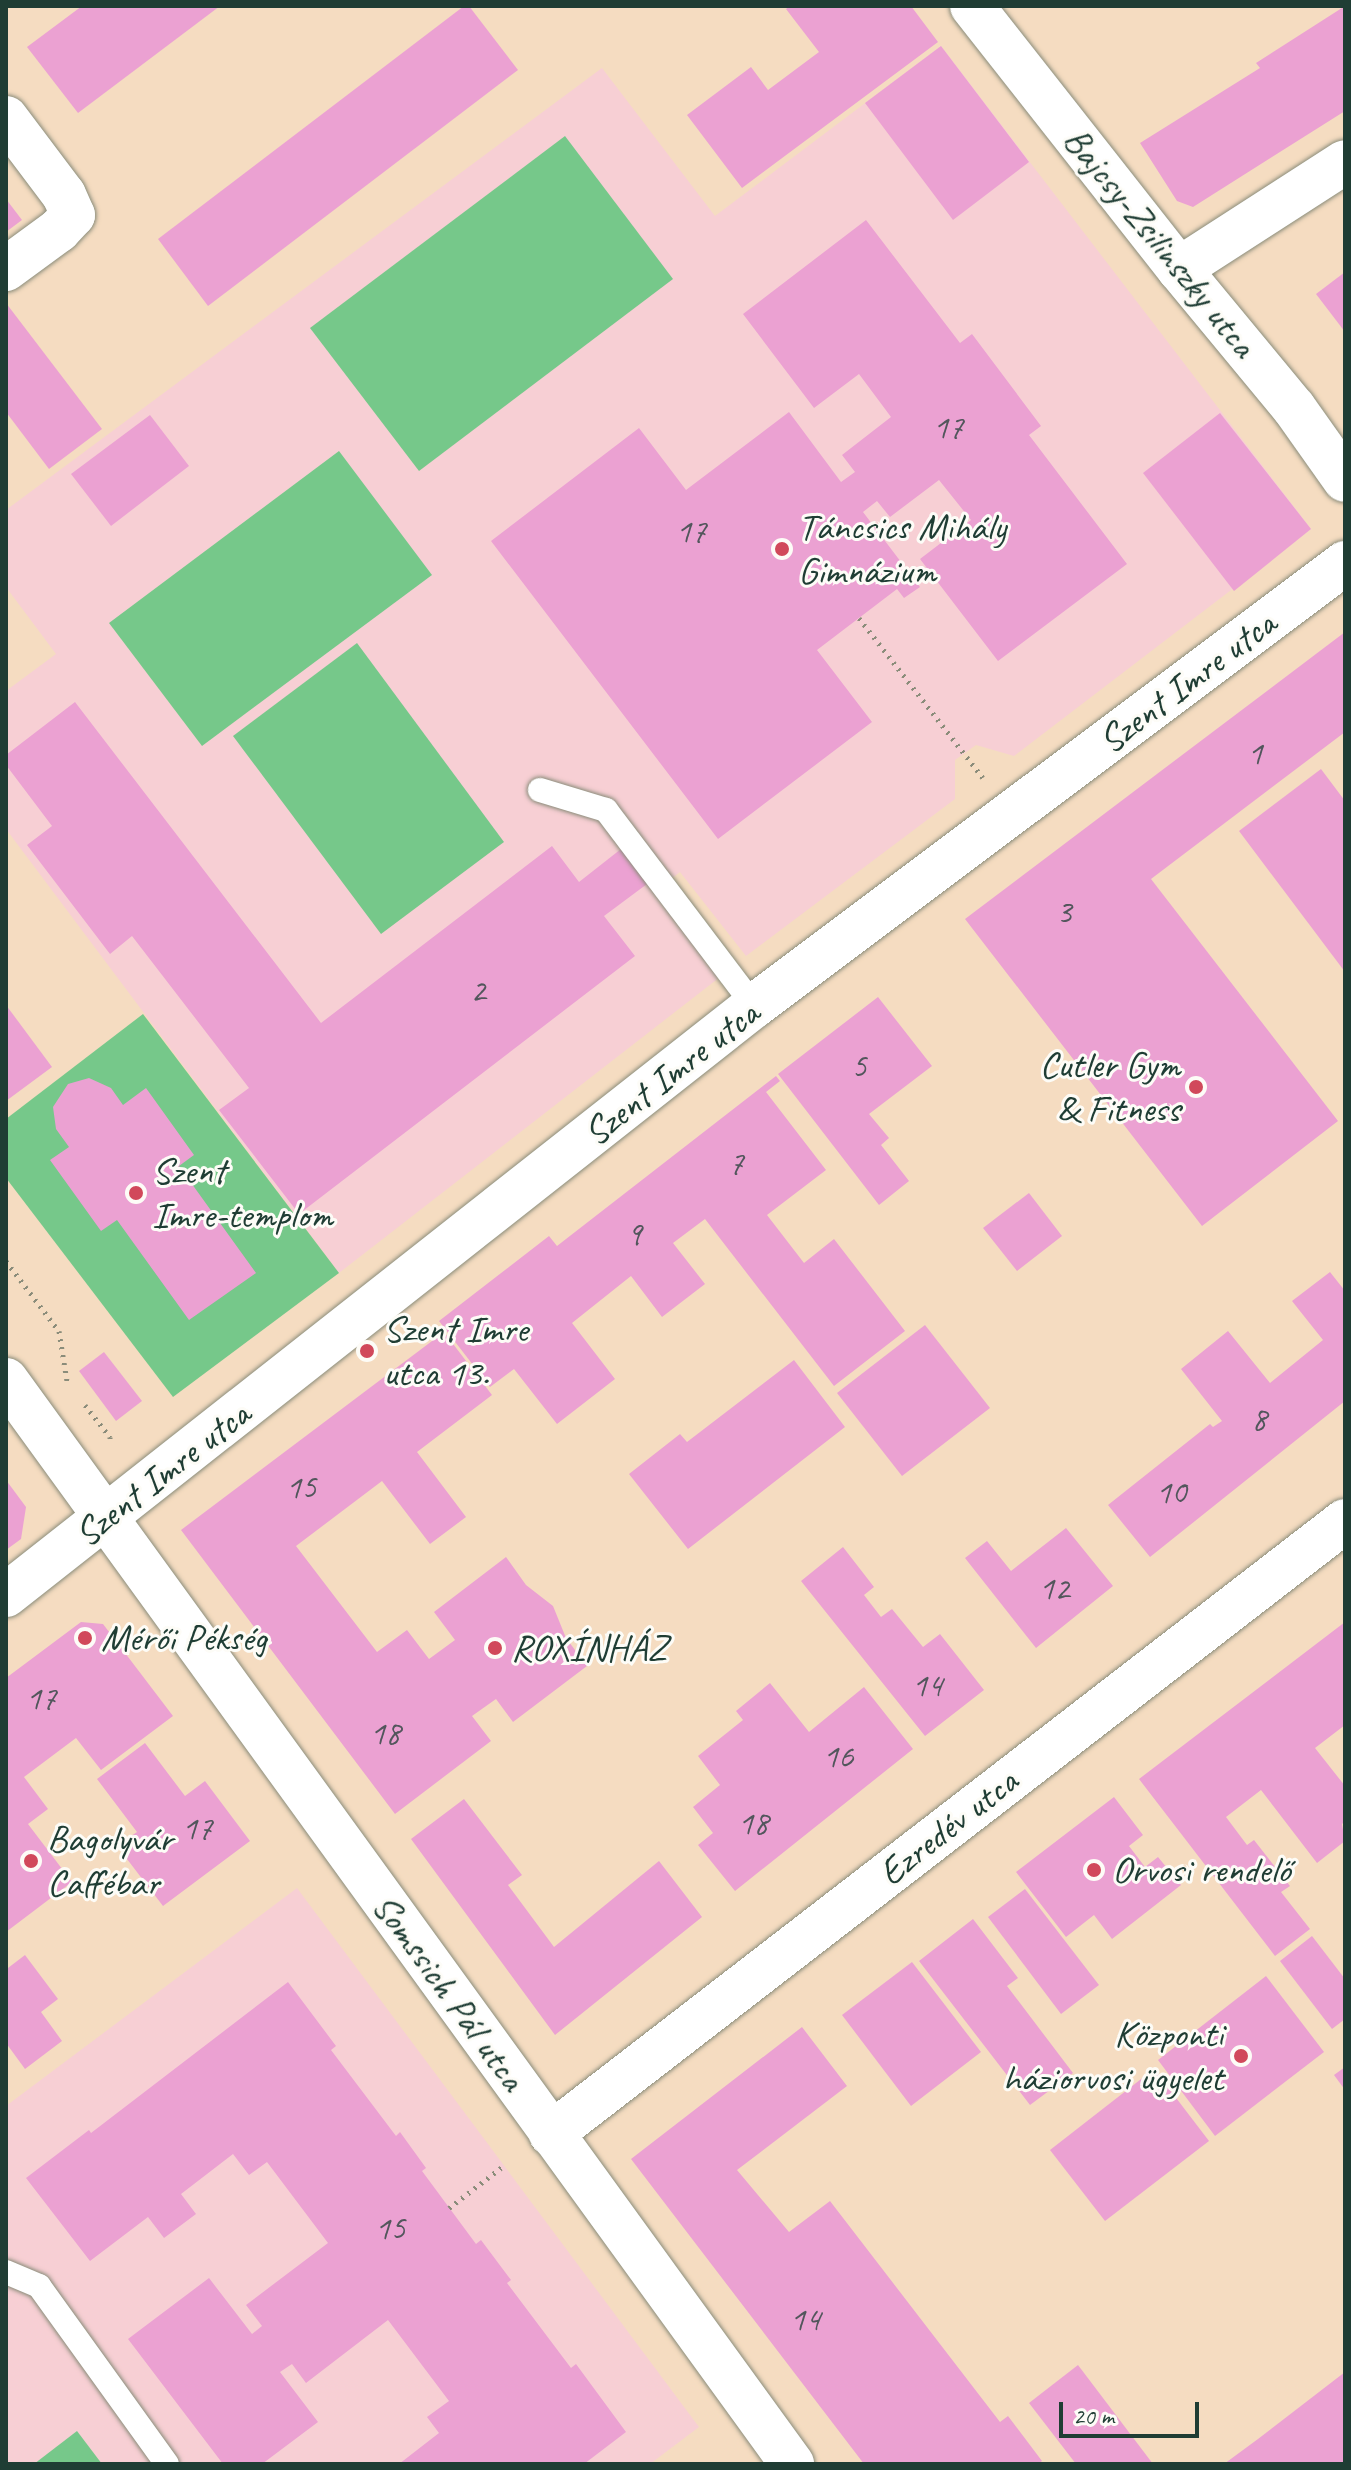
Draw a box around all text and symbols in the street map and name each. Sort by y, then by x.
street label: Bajcsy-Zsilinszky utca [1054,118,1266,366]
house number: 17 [933,407,963,447]
place label: Táncsics Mihály Gimnázium [798,504,1007,594]
house number: 17 [676,511,706,551]
marker: Táncsics Mihály Gimnázium [773,540,791,558]
street label: Szent Imre utca [1090,601,1284,763]
house number: 1 [1247,733,1263,773]
house number: 3 [1056,892,1072,932]
house number: 2 [470,970,486,1010]
street label: Szent Imre utca [574,991,768,1155]
place label: Cutler Gym & Fitness [1039,1042,1180,1132]
house number: 5 [851,1046,867,1086]
marker: Cutler Gym & Fitness [1187,1078,1205,1096]
house number: 7 [728,1143,744,1183]
place label: Szent Imre-templom [152,1148,333,1238]
marker: Szent Imre-templom [127,1184,145,1202]
house number: 9 [626,1214,642,1254]
place label: Szent Imre utca 13. [383,1306,528,1396]
marker: Szent Imre utca 13. [358,1342,376,1360]
street label: Szent Imre utca [65,1392,259,1556]
house number: 8 [1251,1399,1267,1439]
house number: 15 [286,1467,316,1507]
house number: 10 [1156,1472,1186,1512]
house number: 12 [1039,1568,1069,1608]
place label: Mérői Pékség [101,1615,267,1661]
place label: ROXÍNHÁZ [511,1625,667,1671]
marker: Mérői Pékség [76,1629,94,1647]
marker: ROXÍNHÁZ [486,1639,504,1657]
house number: 14 [912,1665,942,1705]
house number: 17 [26,1678,56,1718]
house number: 18 [370,1713,400,1753]
house number: 16 [823,1736,853,1776]
street label: Ezredév utca [870,1759,1026,1895]
house number: 18 [738,1803,768,1843]
house number: 17 [182,1808,212,1848]
place label: Bagolyvár Caffébar [47,1816,173,1906]
place label: Orvosi rendelő [1112,1847,1290,1893]
marker: Bagolyvár Caffébar [22,1852,40,1870]
marker: Orvosi rendelő [1083,1859,1105,1881]
street label: Somssich Pál utca [363,1885,535,2099]
place label: Központi háziorvosi ügyelet [1003,2011,1223,2100]
marker: Központi háziorvosi ügyelet [1230,2045,1252,2067]
house number: 15 [375,2208,405,2248]
house number: 14 [790,2299,820,2339]
scale bar [1063,2386,1203,2436]
text: 20 m [1073,2401,1114,2431]

